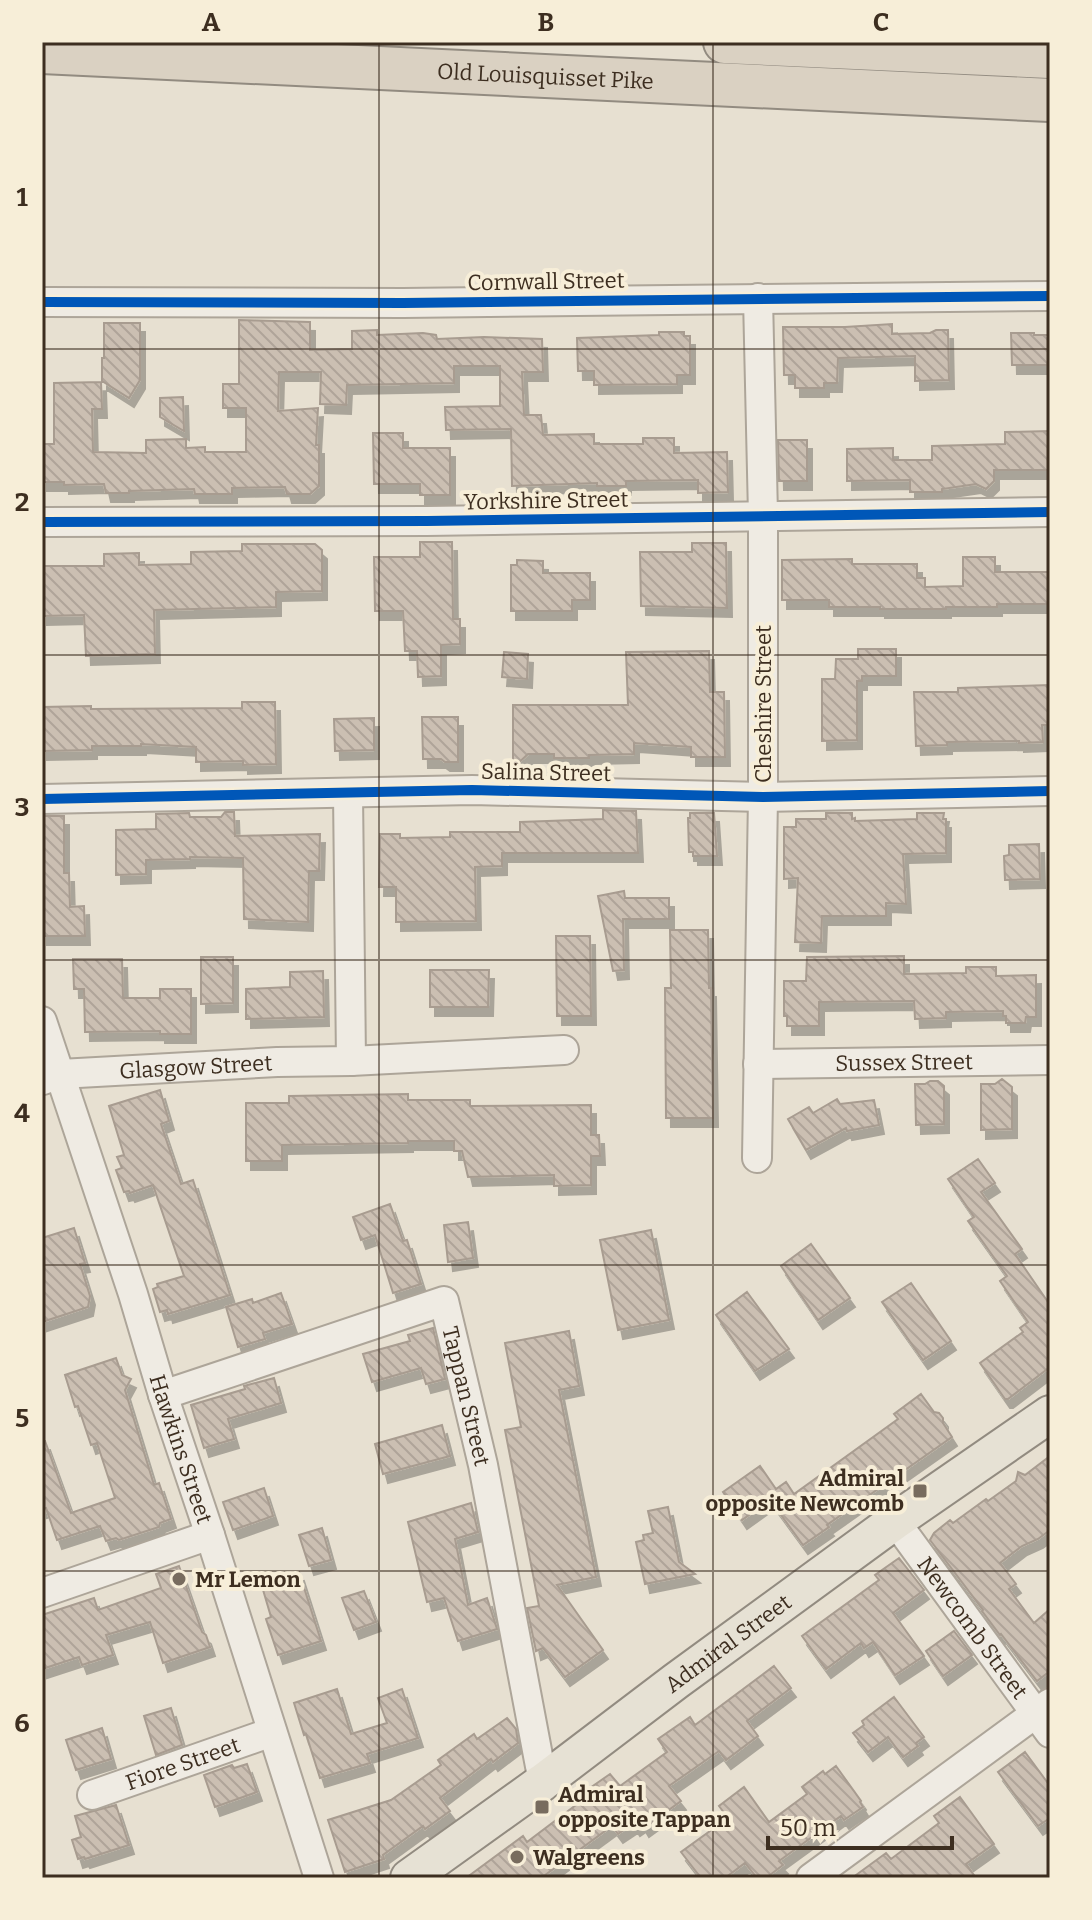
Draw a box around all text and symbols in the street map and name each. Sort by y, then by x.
text: A [202,7,221,38]
text: B [538,7,554,38]
text: C [873,7,889,38]
street label: Old Louisquisset Pike [436,58,654,95]
text: 1 [16,182,28,213]
street label: Cornwall Street [467,267,625,296]
street label: Yorkshire Street [463,486,629,515]
text: 2 [15,487,29,518]
street label: Cheshire Street [750,625,777,783]
street label: Salina Street [481,758,611,787]
text: 3 [15,792,29,823]
street label: Sussex Street [835,1048,973,1077]
street label: Glasgow Street [119,1049,273,1085]
text: 4 [14,1098,30,1129]
street label: Tappan Street [436,1324,496,1469]
street label: Hawkins Street [144,1371,218,1527]
text: 5 [15,1403,29,1434]
place label: Admiral opposite Newcomb [705,1465,904,1517]
marker: Admiral opposite Newcomb [911,1482,929,1500]
street label: Newcomb Street [912,1551,1034,1704]
place label: Mr Lemon [195,1566,301,1593]
marker: Mr Lemon [170,1570,188,1588]
street label: Admiral Street [660,1588,797,1699]
text: 6 [14,1708,30,1739]
street label: Fiore Street [122,1731,243,1796]
place label: Admiral opposite Tappan [558,1781,731,1833]
marker: Admiral opposite Tappan [533,1798,551,1816]
scale bar [768,1800,952,1850]
text: 50 m [780,1814,836,1842]
place label: Walgreens [533,1844,645,1871]
marker: Walgreens [508,1848,526,1866]

